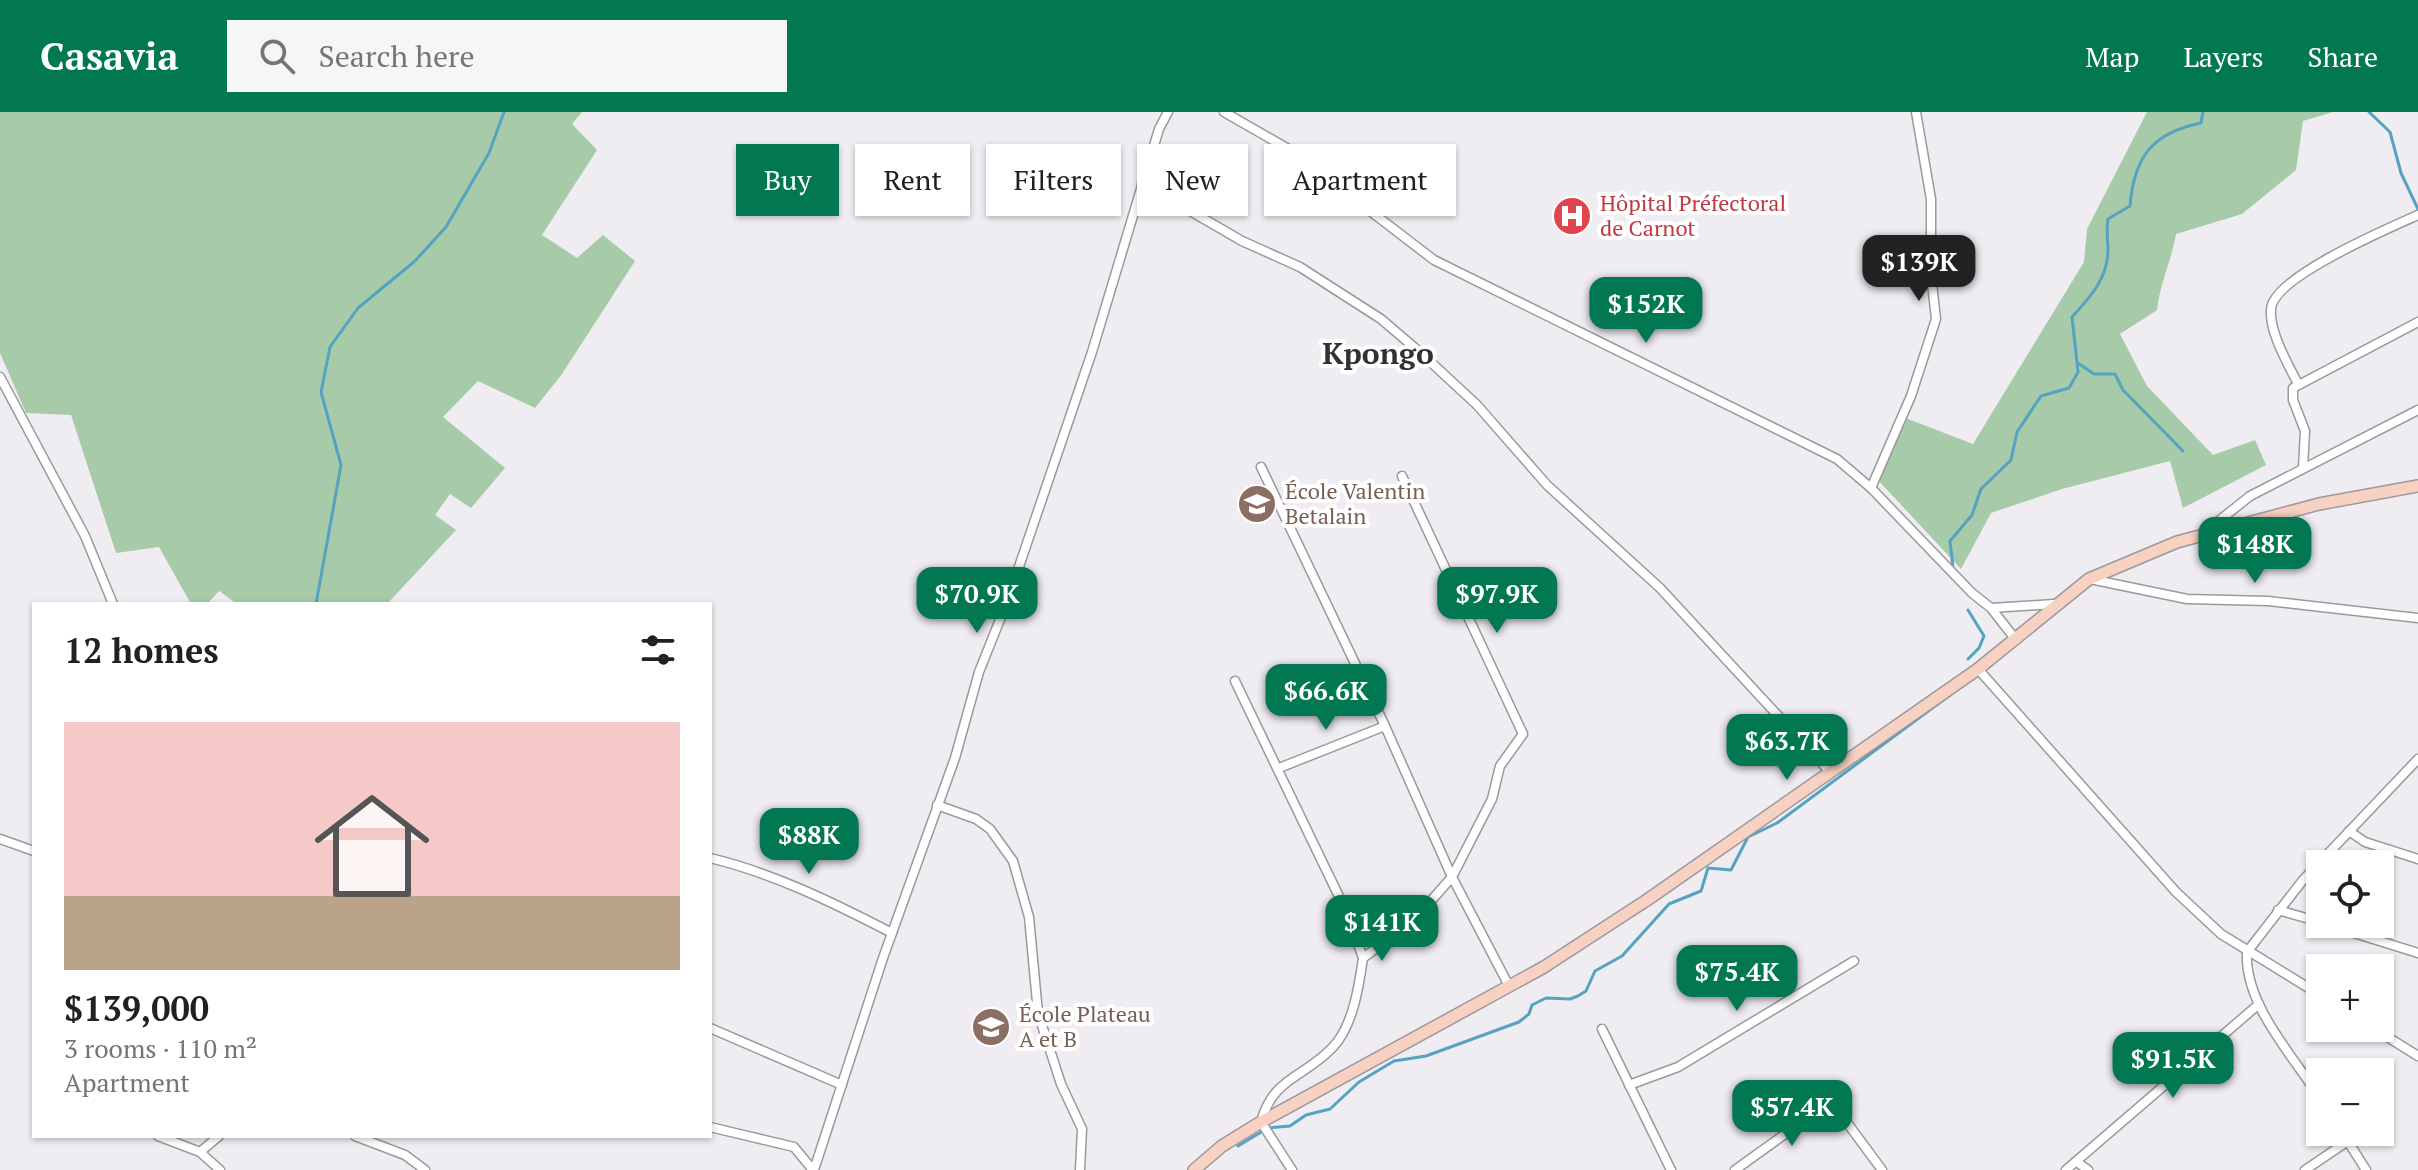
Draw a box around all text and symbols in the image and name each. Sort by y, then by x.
search box [227,20,787,92]
text: Casavia [40,31,179,81]
icon: search [255,34,299,78]
text: Search here [319,36,475,76]
text: Map [2085,38,2139,75]
text: Layers [2183,38,2264,75]
text: Share [2308,38,2378,75]
chip: Buy [736,144,839,216]
chip: Rent [855,144,970,216]
chip: Filters [986,144,1121,216]
chip: New [1137,144,1248,216]
chip: Apartment [1264,144,1456,216]
place label: Hôpital Préfectoral de Carnot [1600,188,1786,242]
hospital icon: Hôpital Préfectoral de Carnot [1551,195,1593,237]
pin: $139K [1863,235,1975,303]
text: $139K [1880,244,1958,278]
pin: $152K [1590,277,1702,345]
text: $152K [1607,286,1685,320]
district label: Kpongo [1322,333,1434,373]
place label: École Valentin Betalain [1285,476,1425,530]
school or university icon: École Valentin Betalain [1236,483,1278,525]
pin: $148K [2199,517,2311,585]
text: $148K [2216,526,2294,560]
pin: $70.9K [912,567,1042,635]
pin: $97.9K [1432,567,1562,635]
text: $70.9K [935,576,1019,610]
text: $97.9K [1455,576,1539,610]
text: 12 homes [64,628,219,673]
icon: filters [636,628,680,672]
pin: $66.6K [1261,664,1391,732]
text: $66.6K [1284,673,1368,707]
pin: $63.7K [1722,714,1852,782]
text: $63.7K [1745,723,1829,757]
icon: home [300,774,444,918]
pin: $88K [762,808,856,876]
text: $88K [778,817,840,851]
map controls [2306,850,2394,1146]
button: locate [2306,850,2394,938]
pin: $141K [1326,895,1438,963]
text: $141K [1343,904,1421,938]
pin: $75.4K [1672,945,1802,1013]
text: $75.4K [1695,954,1779,988]
button: + [2306,954,2394,1042]
text: $139,000 [64,986,209,1031]
place label: École Plateau A et B [1019,999,1151,1053]
school or university icon: École Plateau A et B [970,1006,1012,1048]
text: 3 rooms · 110 m² [64,1031,257,1065]
pin: $91.5K [2108,1032,2238,1100]
text: $91.5K [2131,1041,2215,1075]
button: − [2306,1058,2394,1146]
text: Apartment [64,1065,190,1099]
pin: $57.4K [1727,1080,1857,1148]
text: $57.4K [1750,1089,1834,1123]

